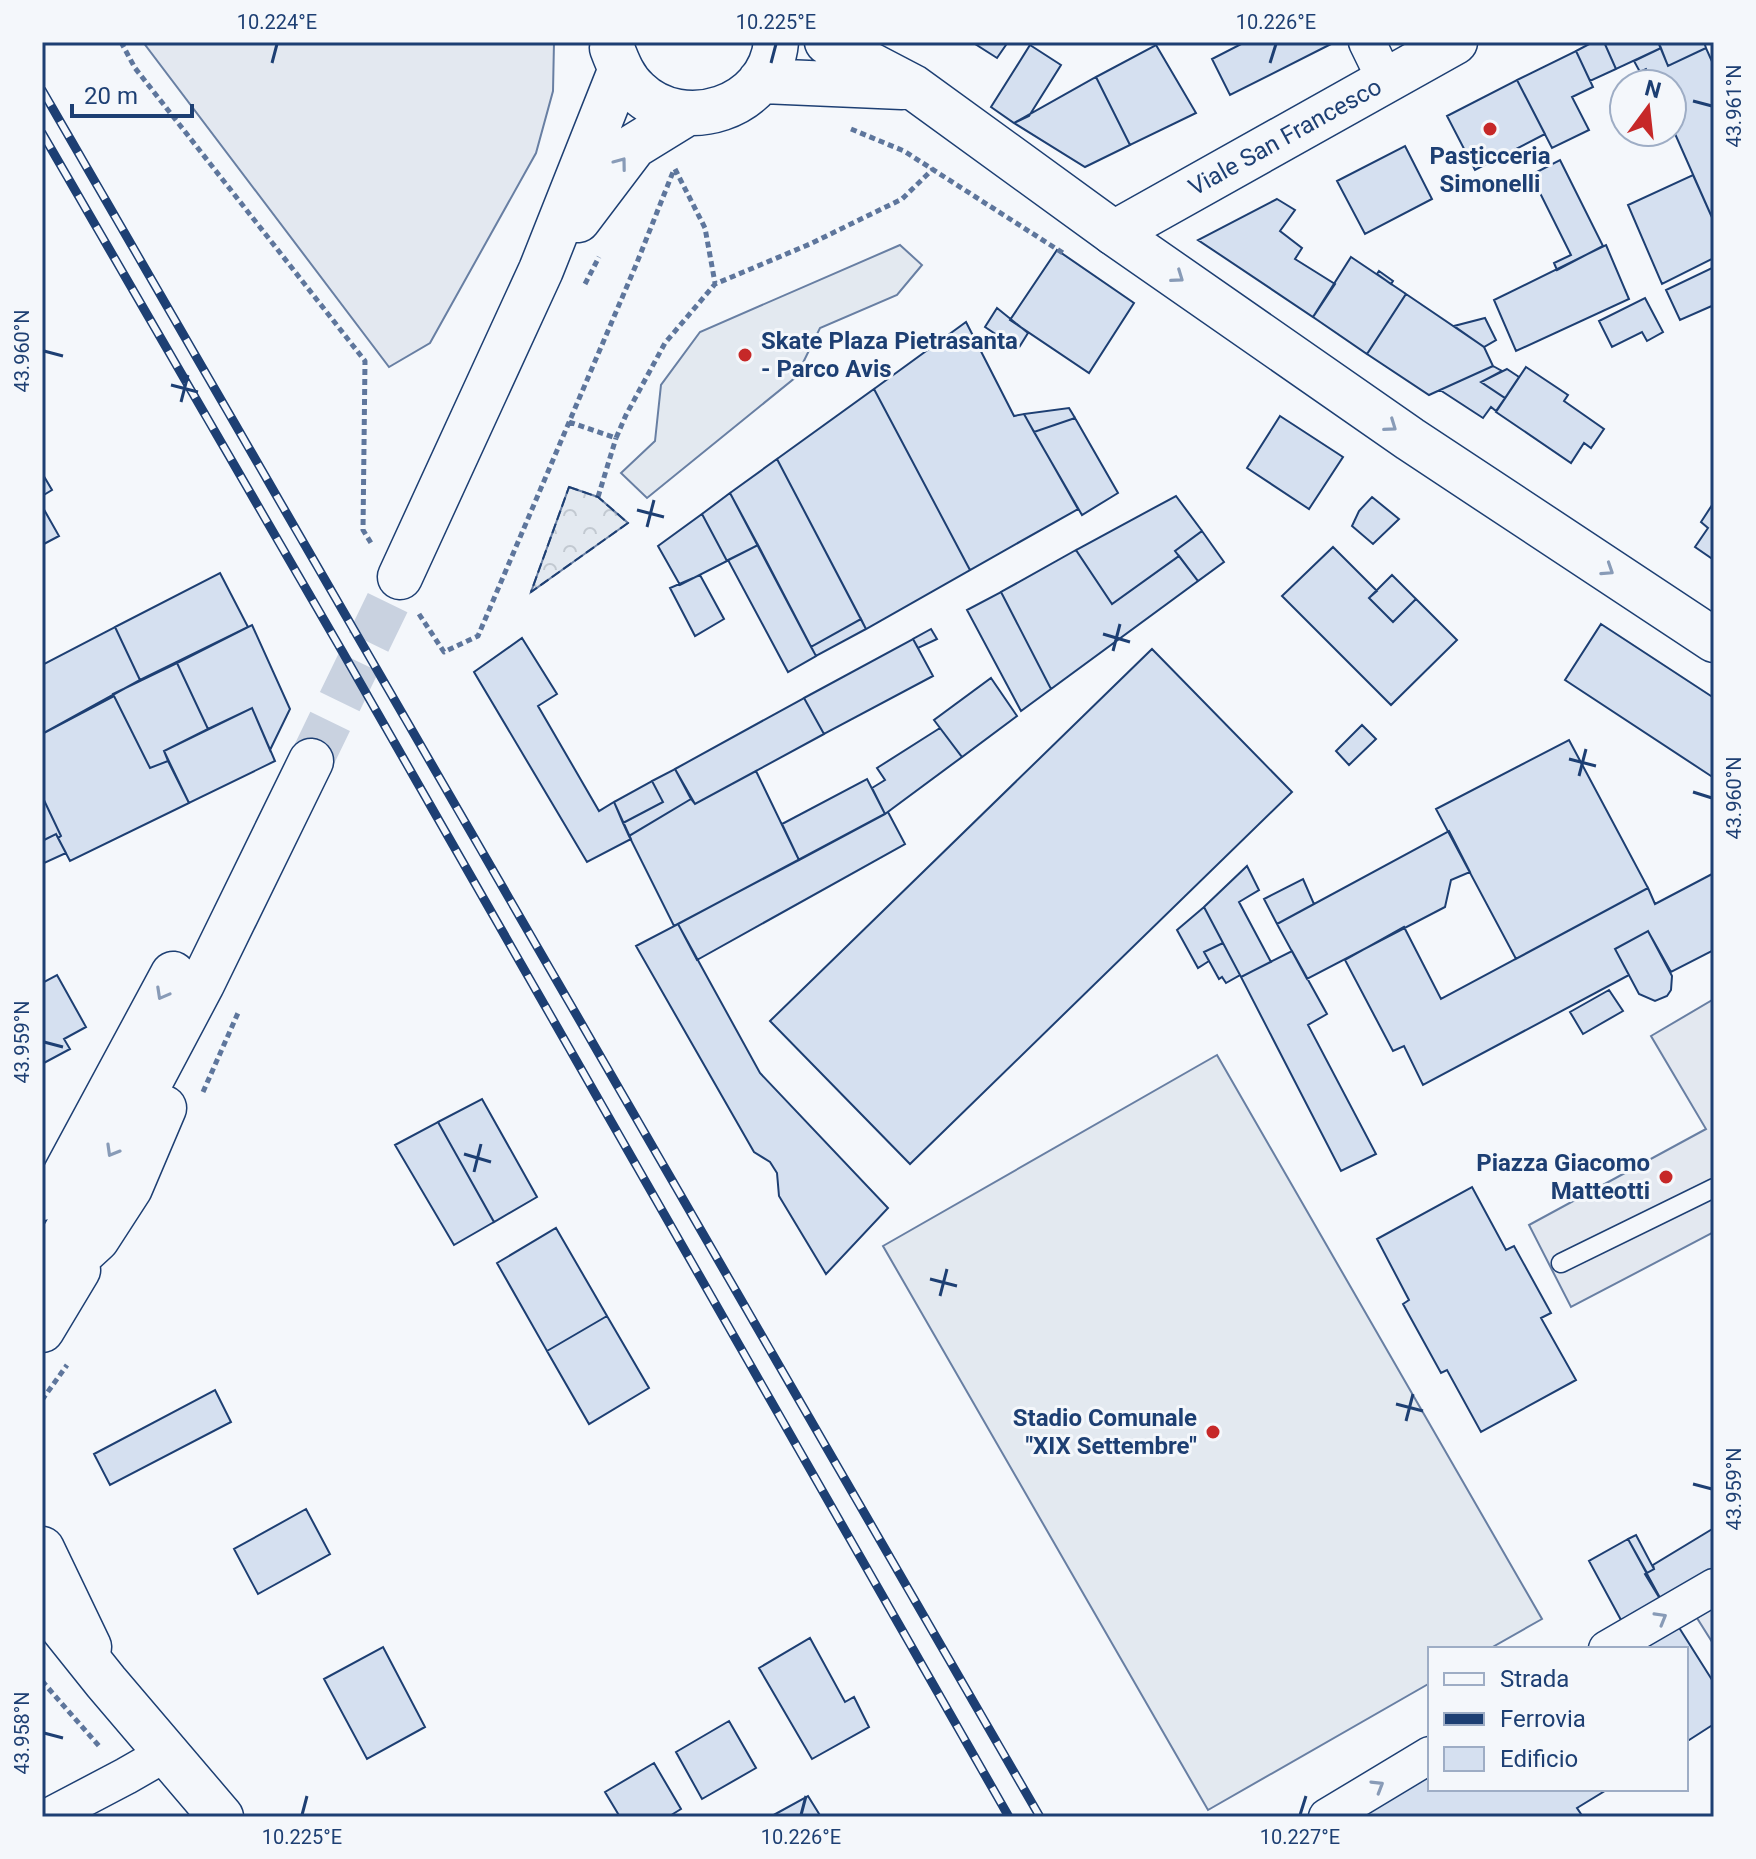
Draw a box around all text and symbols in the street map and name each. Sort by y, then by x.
text: 10.224°E [237,10,317,34]
text: 10.225°E [736,10,816,34]
text: 10.226°E [1236,10,1316,34]
text: 43.961°N [1722,64,1746,148]
scale bar [72,68,192,118]
north arrow [1608,68,1688,148]
street label: Viale San Francesco [1184,72,1386,202]
text: N [1642,75,1664,103]
text: 20 m [84,82,138,110]
marker: Pasticceria Simonelli [1481,120,1499,138]
place label: Pasticceria Simonelli [1430,142,1551,198]
one-way arrow [612,157,626,172]
one-way arrow [1169,267,1183,282]
text: 43.960°N [10,309,34,393]
place label: Skate Plaza Pietrasanta - Parco Avis [761,327,1018,383]
marker: Skate Plaza Pietrasanta - Parco Avis [736,346,754,364]
one-way arrow [1383,416,1397,431]
one-way arrow [1599,560,1613,575]
text: 43.960°N [1722,756,1746,840]
one-way arrow [156,985,172,1000]
text: 43.959°N [10,1000,34,1084]
one-way arrow [106,1143,122,1157]
place label: Piazza Giacomo Matteotti [1476,1149,1650,1205]
marker: Piazza Giacomo Matteotti [1657,1168,1675,1186]
place label: Stadio Comunale "XIX Settembre" [1013,1404,1197,1460]
marker: Stadio Comunale "XIX Settembre" [1204,1423,1222,1441]
text: 43.959°N [1722,1447,1746,1531]
one-way arrow [1652,1612,1667,1628]
legend [1428,1647,1688,1791]
text: Strada [1500,1665,1569,1693]
text: 43.958°N [10,1691,34,1775]
text: Ferrovia [1500,1705,1586,1733]
text: Edificio [1500,1745,1578,1773]
one-way arrow [1369,1780,1384,1796]
text: 10.225°E [262,1825,342,1849]
text: 10.226°E [761,1825,841,1849]
text: 10.227°E [1260,1825,1340,1849]

